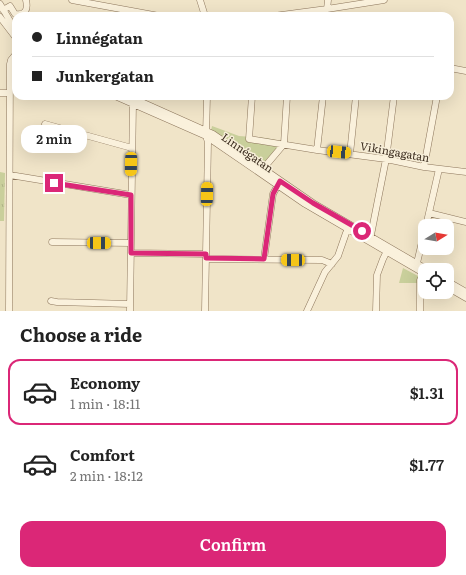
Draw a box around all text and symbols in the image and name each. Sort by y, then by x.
text: Linnégatan [56,26,143,49]
text: Junkergatan [56,64,154,87]
callout: 2 min [21,125,87,153]
street label: Linnégatan [219,128,277,176]
text: 2 min [36,129,72,148]
street label: Vikingagatan [359,137,431,165]
car [326,145,352,159]
car [125,152,137,176]
route end [45,174,63,192]
car [201,182,213,206]
north arrow [418,219,454,255]
map controls [418,219,454,299]
route start [353,222,371,240]
car [87,237,111,249]
car [281,254,305,266]
button: locate [418,263,454,299]
text: Choose a ride [20,321,142,348]
text: Economy [70,371,140,394]
icon: car [22,374,58,410]
text: $1.31 [410,381,444,404]
text: 1 min · 18:11 [70,394,140,413]
text: Comfort [70,443,135,466]
icon: car [22,446,58,482]
text: $1.77 [409,453,444,476]
text: 2 min · 18:12 [70,466,143,485]
button: Confirm [20,521,446,567]

